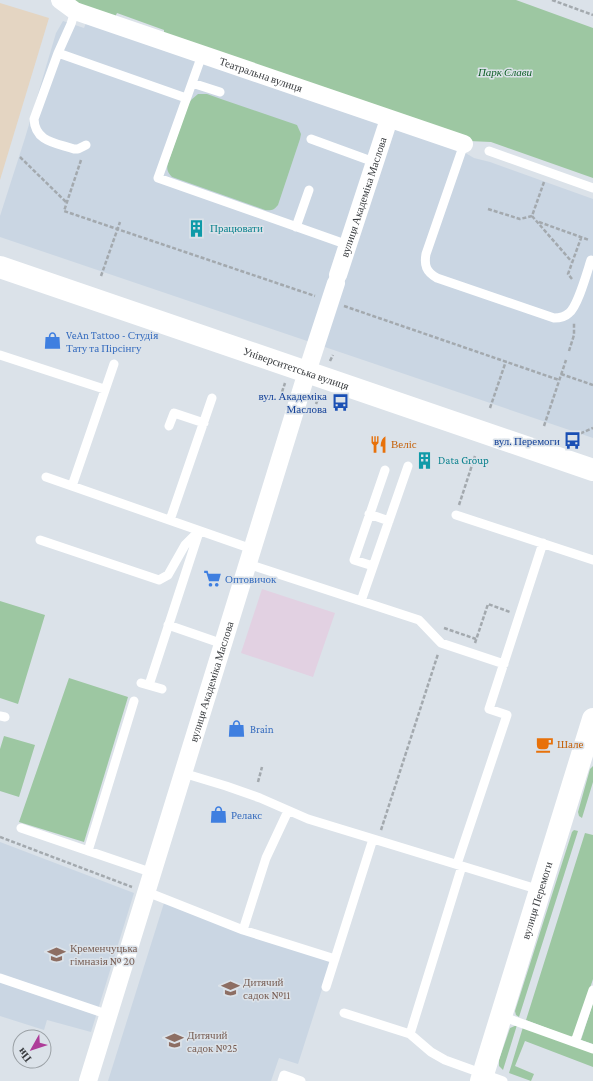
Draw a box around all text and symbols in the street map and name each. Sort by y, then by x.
street label: Театральна вулиця [218,55,304,94]
park label: Парк Слави [477,66,533,78]
street label: вулиця Академіка Маслова [338,135,389,259]
building icon: Працювати [187,218,207,238]
place label: Працювати [210,222,263,234]
place label: VeAn Tattoo - Студія Тату та Пірсінгу [66,329,158,354]
shop icon: VeAn Tattoo - Студія Тату та Пірсінгу [43,331,63,351]
street label: Університетська вулиця [242,345,351,392]
place label: вул. Академіка Маслова [259,390,327,415]
bus stop icon: вул. Академіка Маслова [330,392,350,412]
bus stop icon: вул. Перемоги [563,431,583,451]
restaurant icon: Веліс [368,434,388,454]
place label: вул. Перемоги [494,435,560,447]
place label: Веліс [391,438,417,450]
building icon: Data Group [415,450,435,470]
place label: Data Group [438,454,489,467]
supermarket icon: Оптовичок [202,569,222,589]
place label: Оптовичок [225,573,277,585]
street label: вулиця Академіка Маслова [187,620,236,743]
shop icon: Brain [227,719,247,739]
place label: Brain [250,723,274,735]
cafe icon: Шале [534,734,554,754]
place label: Шале [557,738,584,750]
shop icon: Релакс [208,805,228,825]
place label: Релакс [231,809,262,821]
street label: вулиця Перемоги [519,860,555,941]
place label: Кременчуцька гімназія № 20 [70,942,138,967]
school or university icon: Кременчуцька гімназія № 20 [47,944,67,964]
place label: Дитячий садок №11 [243,976,291,1001]
school or university icon: Дитячий садок №11 [220,978,240,998]
north arrow [12,1029,52,1069]
place label: Дитячий садок №25 [187,1029,237,1054]
school or university icon: Дитячий садок №25 [164,1031,184,1051]
text: Пн [14,1045,34,1065]

